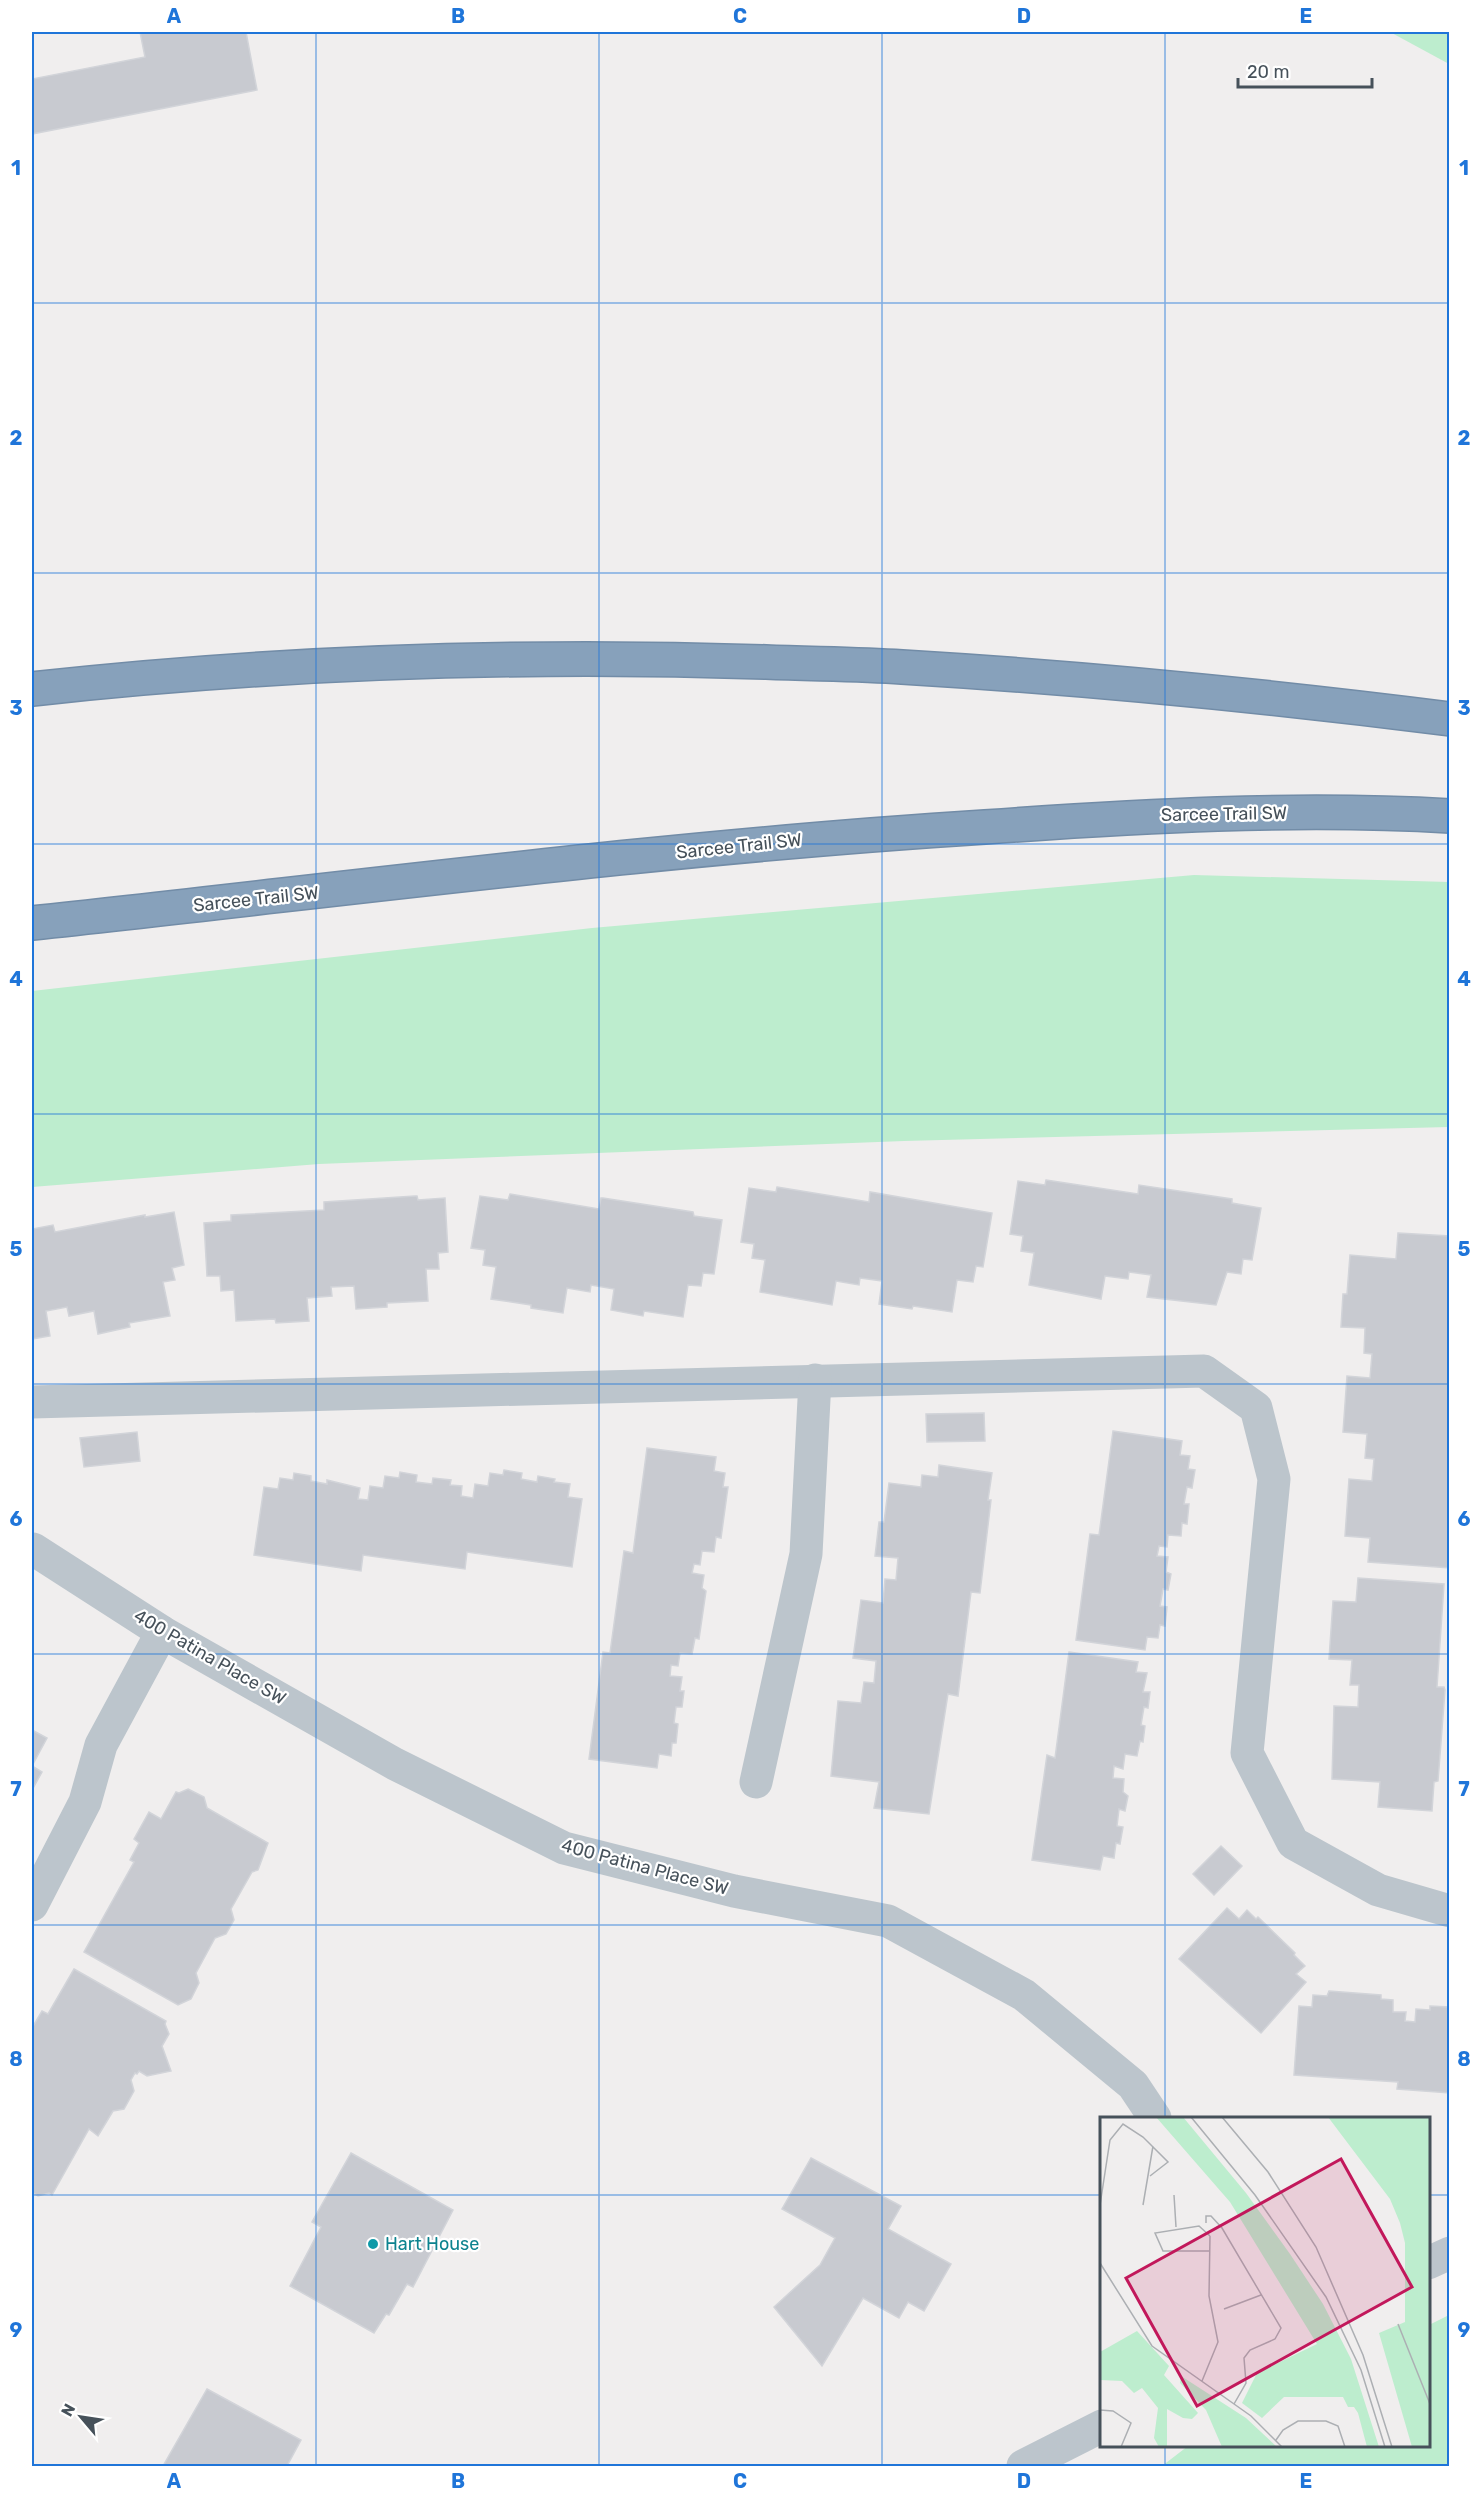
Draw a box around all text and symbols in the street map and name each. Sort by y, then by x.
text: A [167,4,182,28]
text: B [451,4,465,28]
text: C [733,4,747,28]
text: D [1017,4,1031,28]
text: E [1300,4,1312,28]
scale bar [1238,51,1372,89]
text: 20 m [1247,61,1289,83]
text: 1 [11,156,21,180]
text: 1 [1459,156,1469,180]
text: 2 [10,426,23,450]
text: 2 [1458,426,1471,450]
text: 3 [9,696,23,720]
text: 3 [1457,696,1471,720]
street label: Sarcee Trail SW [1161,802,1287,826]
street label: Sarcee Trail SW [675,828,803,864]
street label: Sarcee Trail SW [192,881,320,917]
text: 4 [9,967,23,991]
text: 4 [1457,967,1471,991]
text: 5 [10,1237,23,1261]
text: 5 [1458,1237,1471,1261]
text: 6 [9,1507,23,1531]
text: 6 [1457,1507,1471,1531]
street label: 400 Patina Place SW [130,1604,290,1710]
text: 7 [10,1777,22,1801]
text: 7 [1458,1777,1470,1801]
street label: 400 Patina Place SW [559,1834,731,1900]
text: 8 [9,2047,23,2071]
text: 8 [1457,2047,1471,2071]
inset map [1100,2117,1430,2447]
place label: Hart House [385,2233,479,2255]
marker: Hart House [366,2237,380,2251]
text: 9 [10,2318,23,2342]
text: 9 [1458,2318,1471,2342]
north arrow [51,2387,111,2447]
text: N [57,2400,79,2420]
text: A [167,2469,182,2493]
text: B [451,2469,465,2493]
text: C [733,2469,747,2493]
text: D [1017,2469,1031,2493]
text: E [1300,2469,1312,2493]

